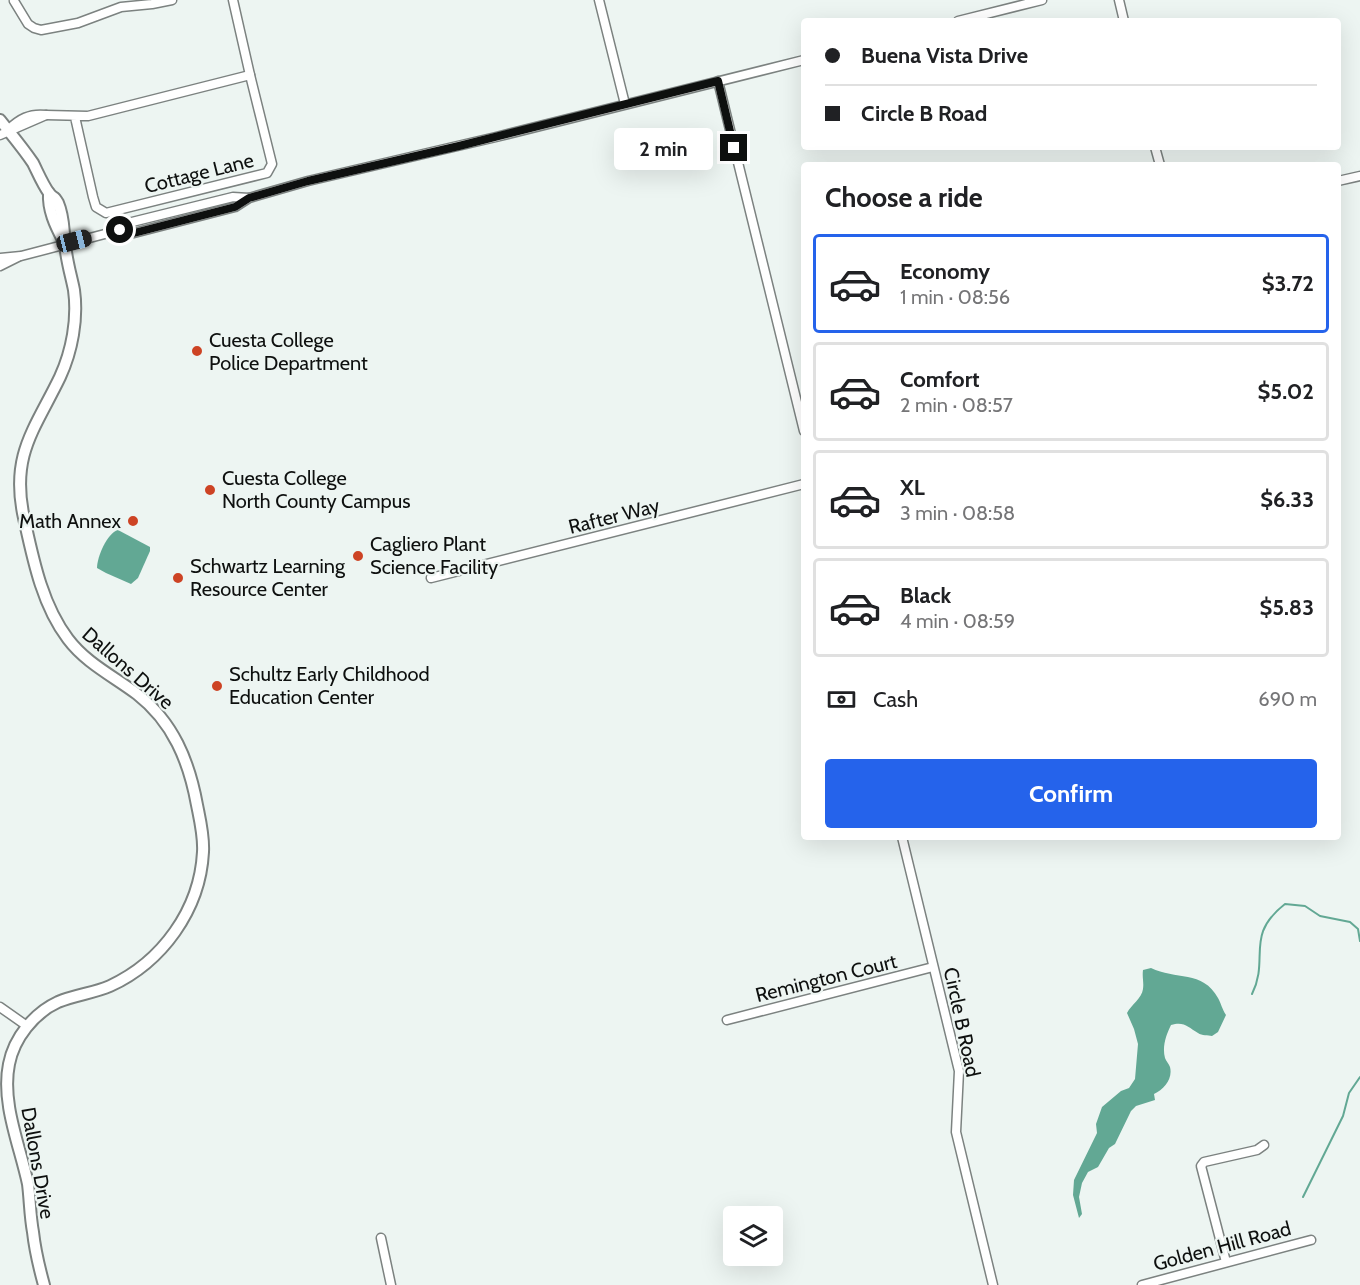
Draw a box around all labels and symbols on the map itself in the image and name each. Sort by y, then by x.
callout: 2 min [614,127,713,169]
route end [720,134,747,161]
street label: Cottage Lane [142,148,256,198]
route start [106,216,133,243]
car [54,228,94,254]
place label: Cuesta College Police Department [209,328,368,375]
marker: Cuesta College Police Department [190,344,204,358]
place label: Cuesta College North County Campus [222,466,410,513]
marker: Cuesta College North County Campus [203,483,217,497]
street label: Rafter Way [566,493,662,539]
place label: Math Annex [19,509,122,533]
marker: Math Annex [126,514,140,528]
place label: Cagliero Plant Science Facility [370,532,498,579]
marker: Cagliero Plant Science Facility [351,549,365,563]
place label: Schwartz Learning Resource Center [190,554,346,601]
marker: Schwartz Learning Resource Center [171,571,185,585]
street label: Dallons Drive [77,622,179,714]
place label: Schultz Early Childhood Education Center [229,662,430,709]
marker: Schultz Early Childhood Education Center [210,679,224,693]
street label: Remington Court [753,949,899,1007]
street label: Circle B Road [939,965,985,1079]
street label: Dallons Drive [16,1105,60,1221]
street label: Golden Hill Road [1151,1216,1293,1276]

